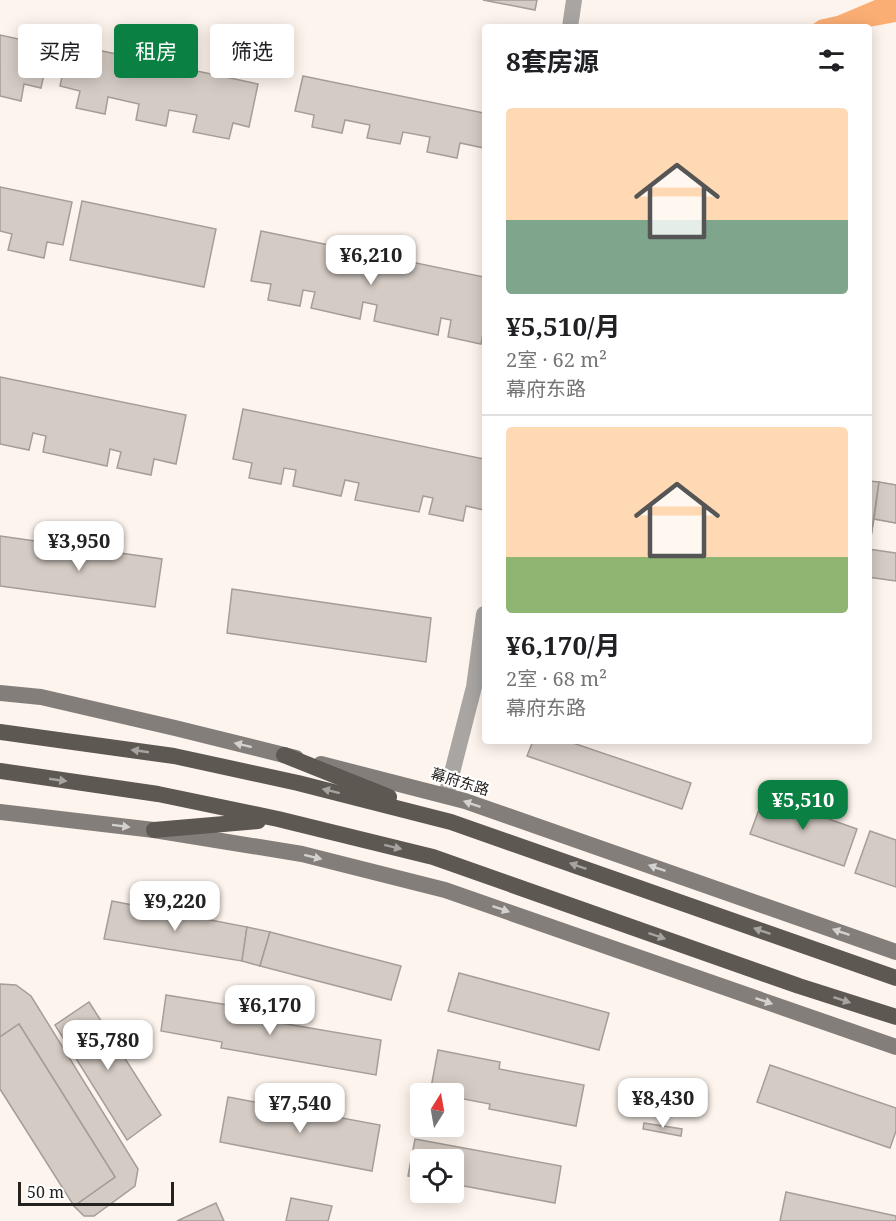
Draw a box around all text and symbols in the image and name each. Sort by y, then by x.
chip: 买房 [18,24,102,78]
chip: 租房 [114,24,198,78]
chip: 筛选 [210,24,294,78]
text: 8套房源 [506,43,599,79]
icon: filters [815,44,848,77]
icon: home [623,147,731,255]
pin: ¥6,210 [322,235,420,286]
text: ¥6,210 [340,241,402,268]
text: ¥5,510/月 [506,308,621,344]
text: 2室 · 62 m² [506,346,607,373]
text: 幕府东路 [506,375,586,402]
icon: home [623,466,731,574]
pin: ¥3,950 [30,521,128,572]
text: ¥3,950 [48,527,110,554]
text: ¥6,170/月 [506,627,621,663]
text: 2室 · 68 m² [506,665,607,692]
text: 幕府东路 [506,694,586,721]
one-way arrow [234,739,252,749]
one-way arrow [131,747,150,756]
street label: 幕府东路 [429,763,492,799]
one-way arrow [48,775,67,784]
pin: ¥5,510 [754,780,852,831]
one-way arrow [322,786,340,796]
text: ¥5,510 [772,786,834,813]
one-way arrow [463,799,481,808]
one-way arrow [111,821,130,831]
one-way arrow [384,843,402,853]
one-way arrow [304,852,322,862]
one-way arrow [569,861,587,871]
one-way arrow [648,863,666,873]
pin: ¥9,220 [126,881,224,932]
text: ¥9,220 [144,887,206,914]
one-way arrow [492,905,510,915]
one-way arrow [752,926,770,936]
one-way arrow [832,927,850,937]
one-way arrow [648,932,666,942]
pin: ¥6,170 [221,985,319,1036]
text: ¥6,170 [239,991,301,1018]
one-way arrow [833,995,851,1005]
one-way arrow [755,997,773,1006]
pin: ¥5,780 [59,1020,157,1071]
text: ¥5,780 [77,1026,139,1053]
pin: ¥8,430 [614,1078,712,1129]
pin: ¥7,540 [251,1083,349,1134]
north arrow [410,1083,464,1137]
map controls [410,1083,464,1203]
text: ¥8,430 [632,1084,694,1111]
text: ¥7,540 [269,1089,331,1116]
button: locate [410,1149,464,1203]
scale bar [18,1179,174,1206]
text: 50 m [27,1181,64,1203]

